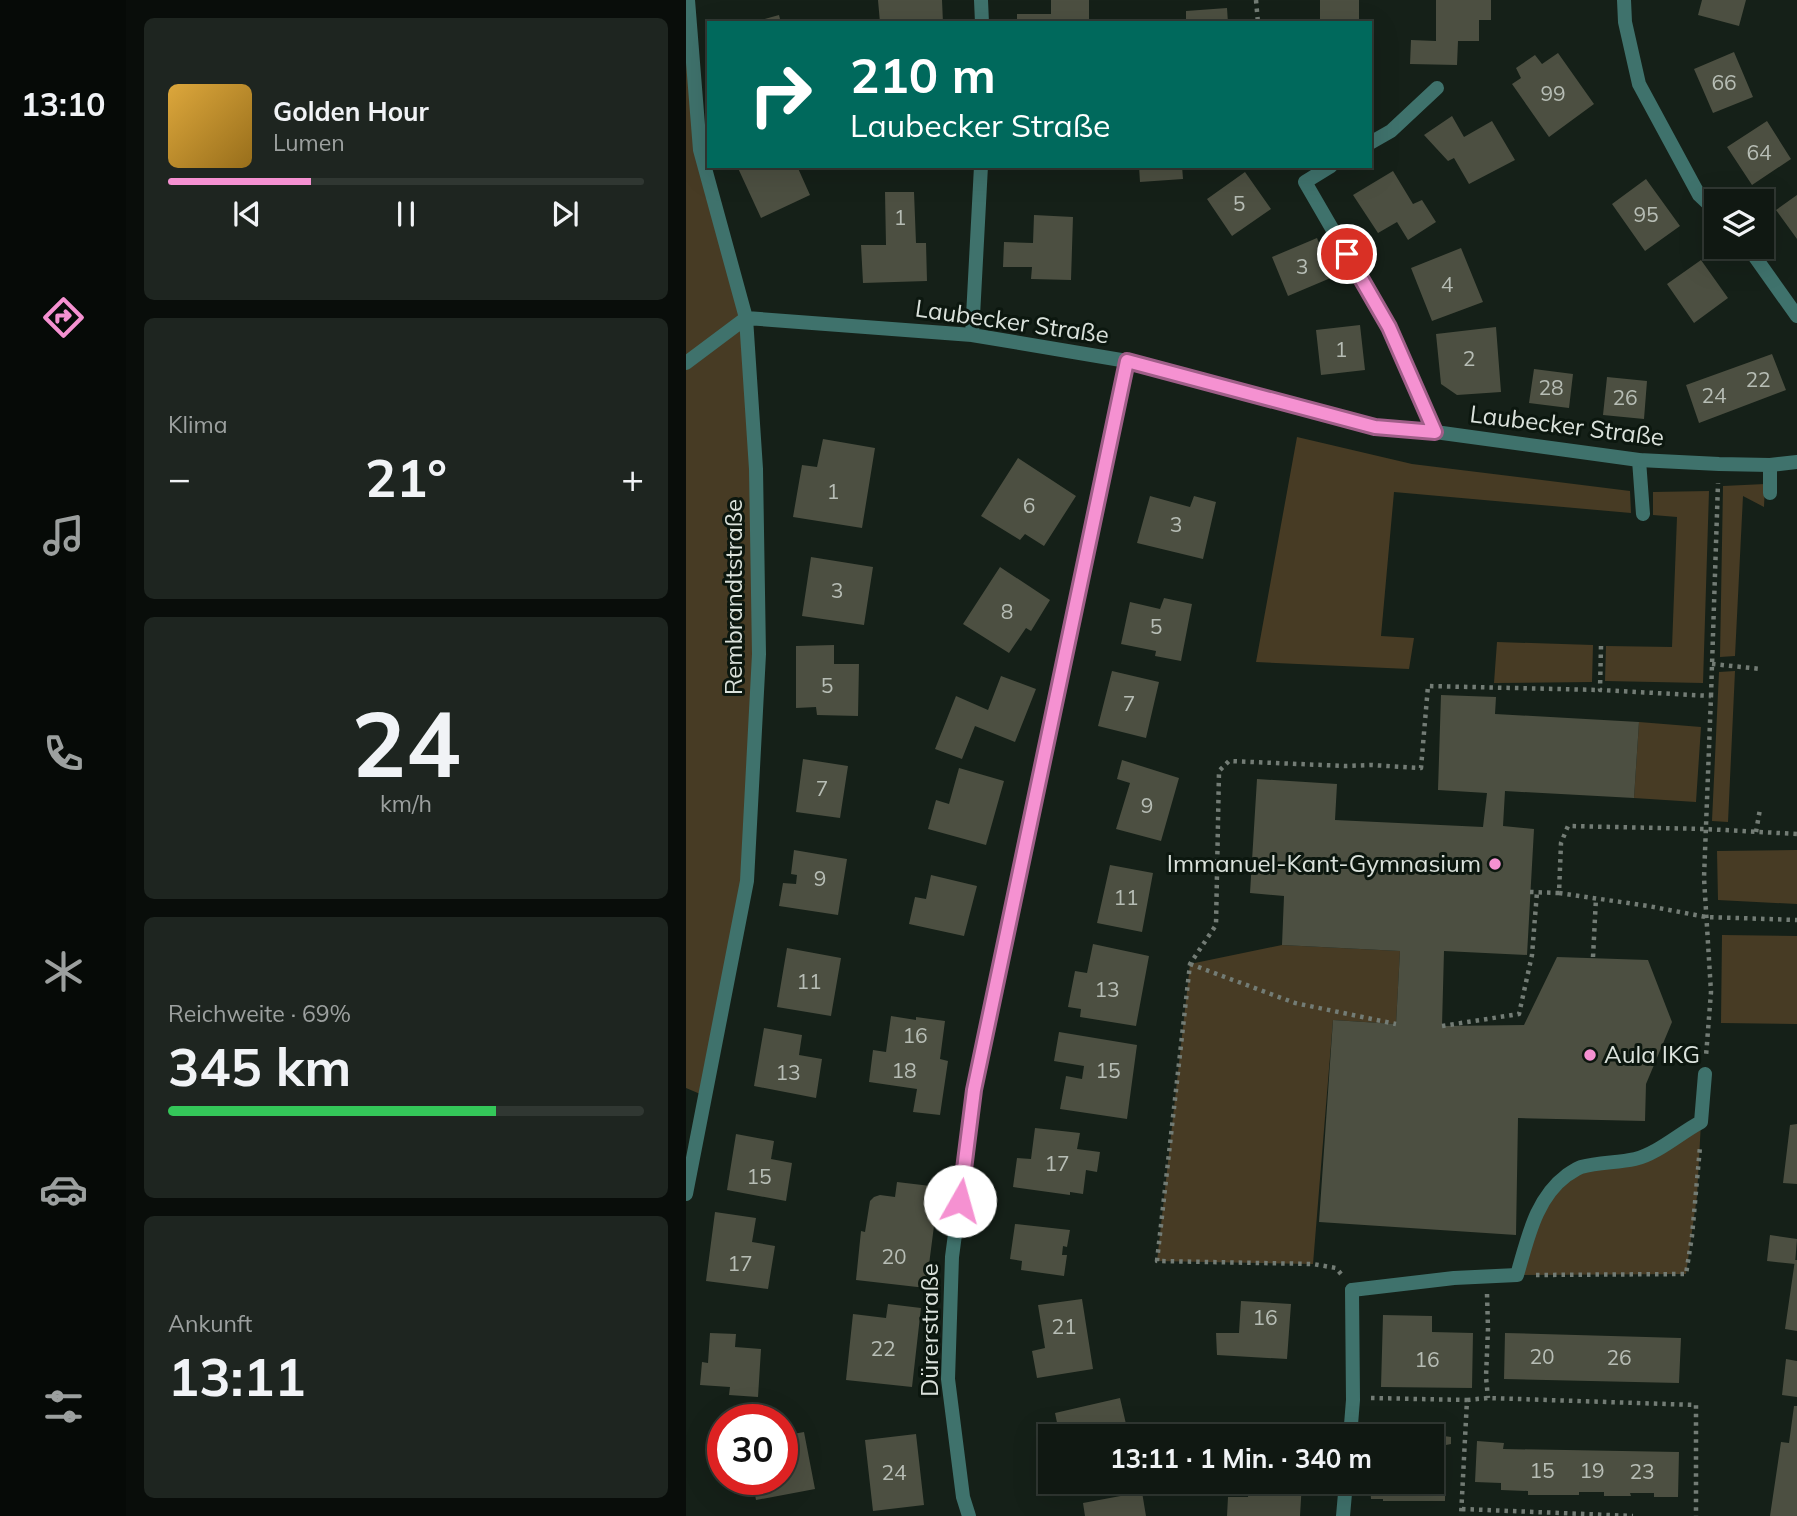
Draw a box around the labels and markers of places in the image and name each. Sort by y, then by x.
pin [1317,224,1377,284]
place label: Immanuel-Kant-Gymnasium [1167,848,1481,878]
marker: Immanuel-Kant-Gymnasium [1487,856,1503,872]
place label: Aula IKG [1604,1039,1700,1069]
marker: Aula IKG [1582,1047,1598,1063]

